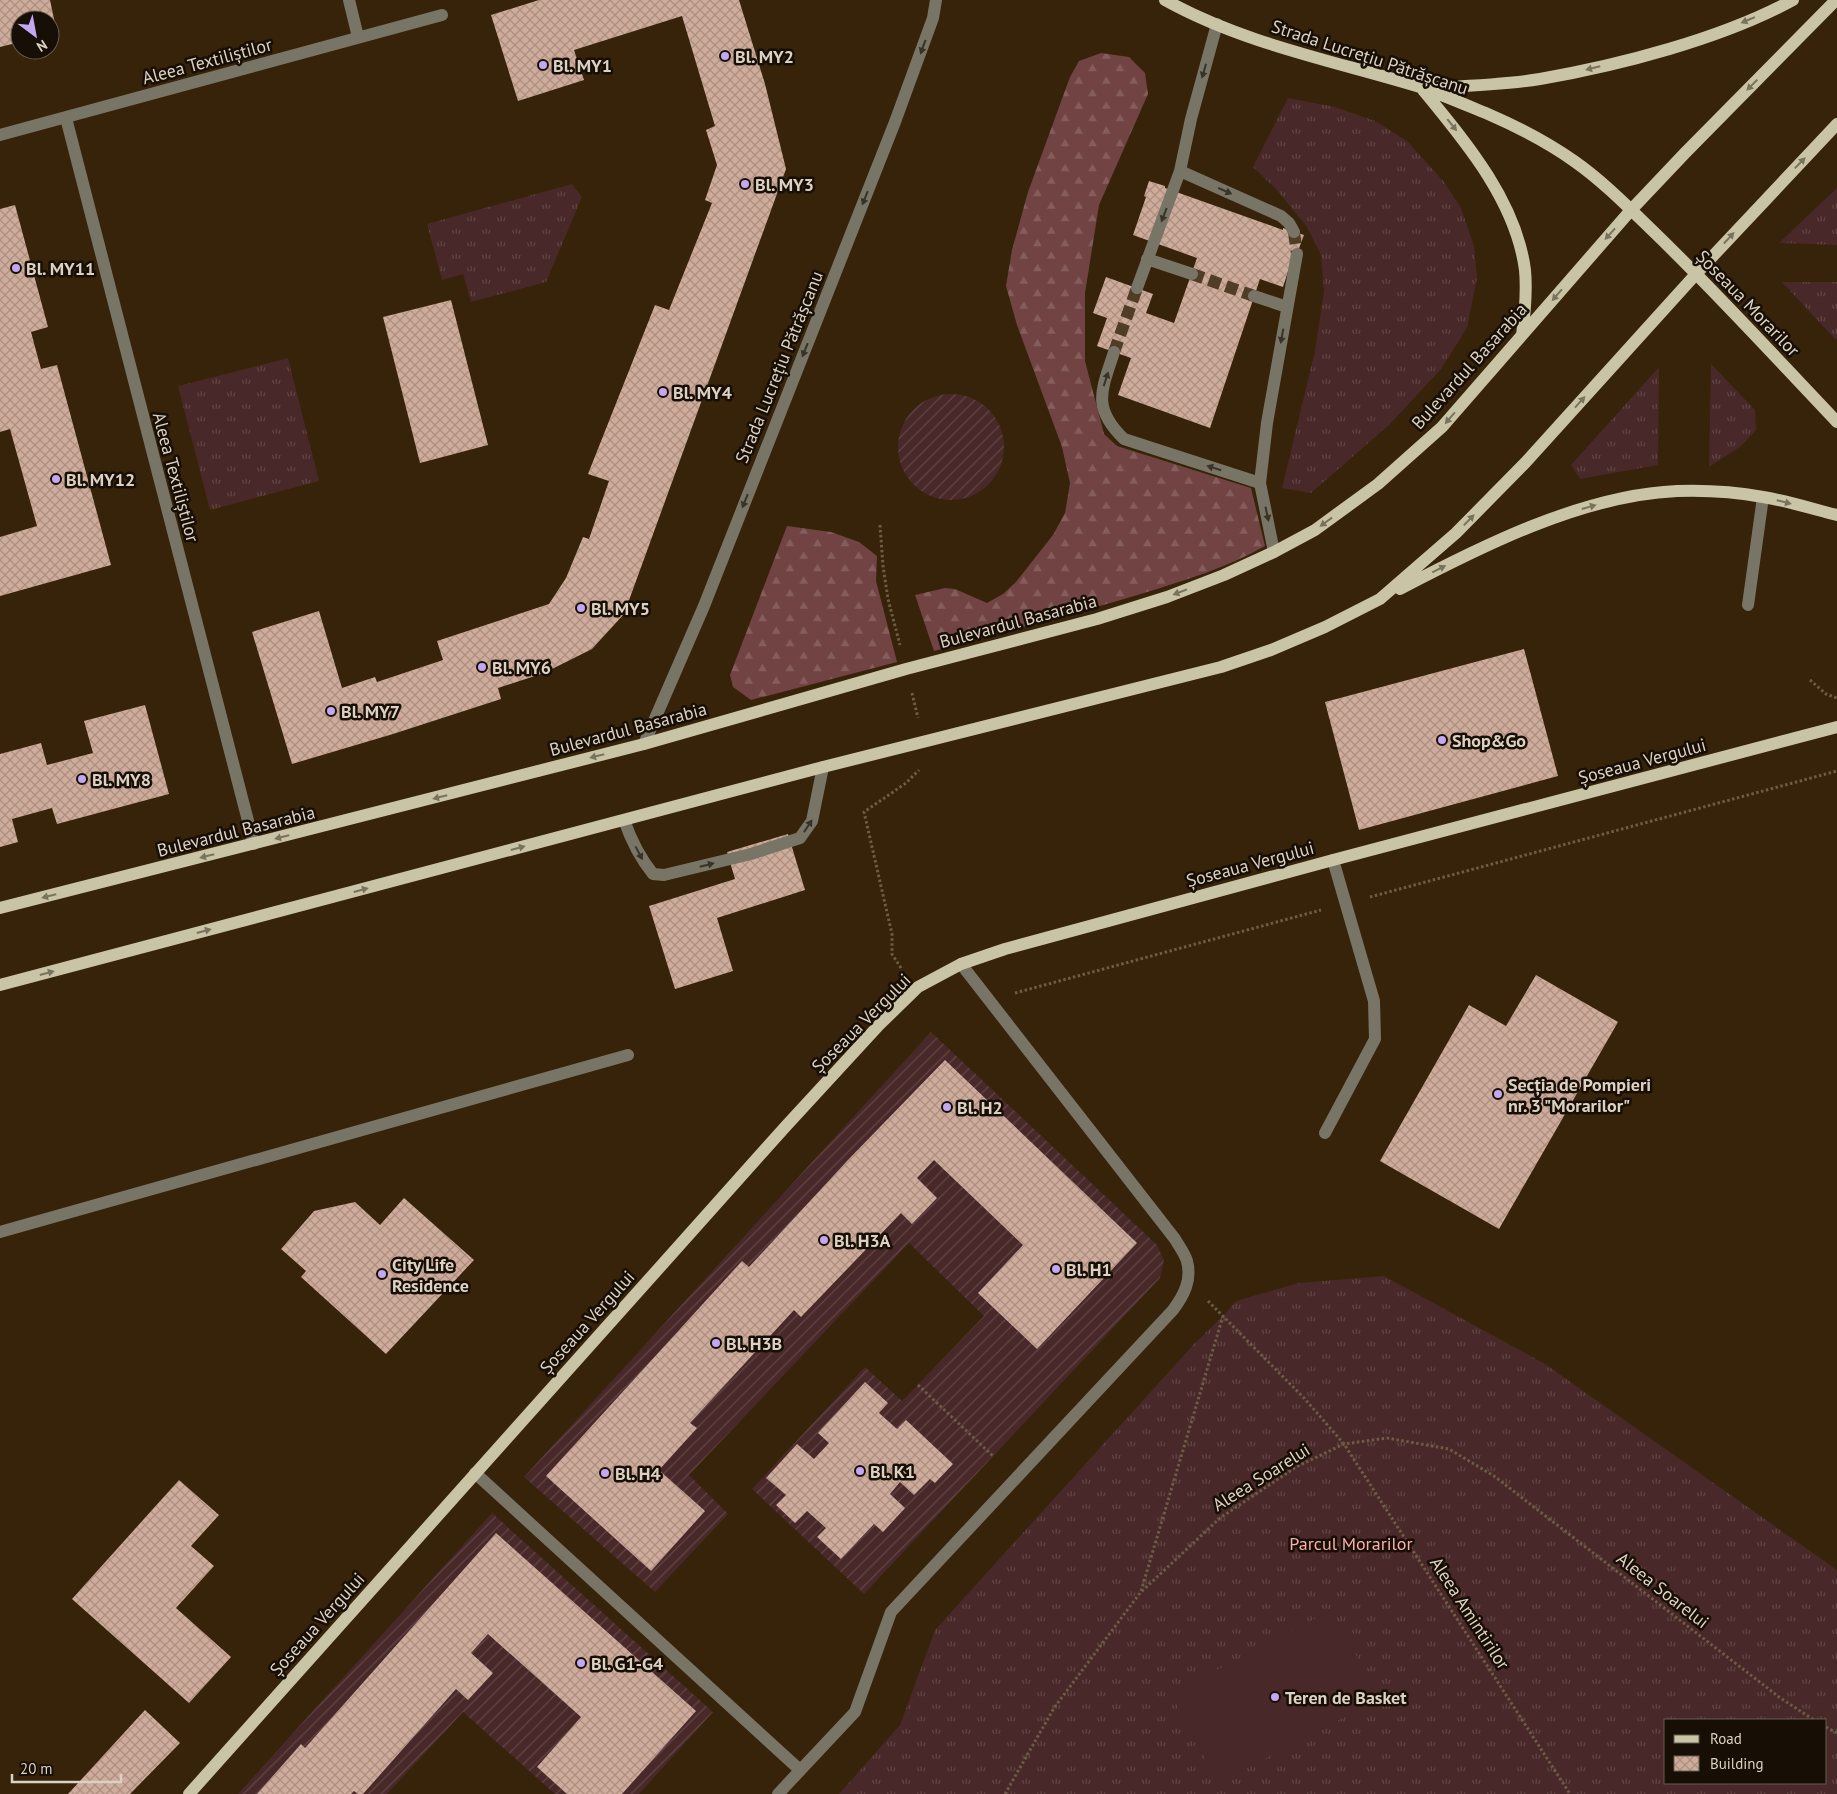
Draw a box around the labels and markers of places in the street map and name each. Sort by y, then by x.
place label: Bl. MY2 [735,45,794,68]
marker: Bl. MY2 [719,50,731,62]
place label: Bl. MY1 [553,54,612,77]
marker: Bl. MY1 [537,59,549,71]
place label: Bl. MY3 [755,173,814,196]
marker: Bl. MY3 [739,178,751,190]
place label: Bl. MY11 [26,257,95,280]
marker: Bl. MY11 [10,262,22,274]
place label: Bl. MY4 [673,381,732,404]
marker: Bl. MY4 [657,386,669,398]
place label: Bl. MY12 [66,468,135,491]
marker: Bl. MY12 [50,473,62,485]
place label: Bl. MY5 [591,597,650,620]
marker: Bl. MY5 [575,602,587,614]
place label: Bl. MY6 [492,656,551,679]
marker: Bl. MY6 [476,661,488,673]
place label: Bl. MY7 [341,700,400,723]
marker: Bl. MY7 [325,705,337,717]
place label: Shop&Go [1452,729,1526,752]
marker: Shop&Go [1436,734,1448,746]
place label: Bl. MY8 [92,768,151,791]
marker: Bl. MY8 [76,773,88,785]
place label: Secția de Pompieri nr. 3 "Morarilor" [1508,1073,1651,1117]
marker: Secția de Pompieri nr. 3 "Morarilor" [1492,1088,1504,1100]
place label: Bl. H2 [957,1096,1003,1119]
marker: Bl. H2 [941,1101,953,1113]
place label: Bl. H3A [834,1229,891,1252]
marker: Bl. H3A [818,1234,830,1246]
place label: City Life Residence [392,1253,469,1297]
place label: Bl. H1 [1066,1258,1112,1281]
marker: Bl. H1 [1050,1263,1062,1275]
marker: City Life Residence [376,1268,388,1280]
place label: Bl. H3B [726,1332,782,1355]
marker: Bl. H3B [710,1337,722,1349]
place label: Bl. K1 [870,1460,915,1483]
place label: Bl. H4 [615,1462,661,1485]
marker: Bl. K1 [854,1465,866,1477]
marker: Bl. H4 [599,1467,611,1479]
place label: Bl. G1-G4 [591,1652,663,1675]
marker: Bl. G1-G4 [575,1657,587,1669]
place label: Teren de Basket [1285,1686,1407,1709]
marker: Teren de Basket [1269,1691,1281,1703]

